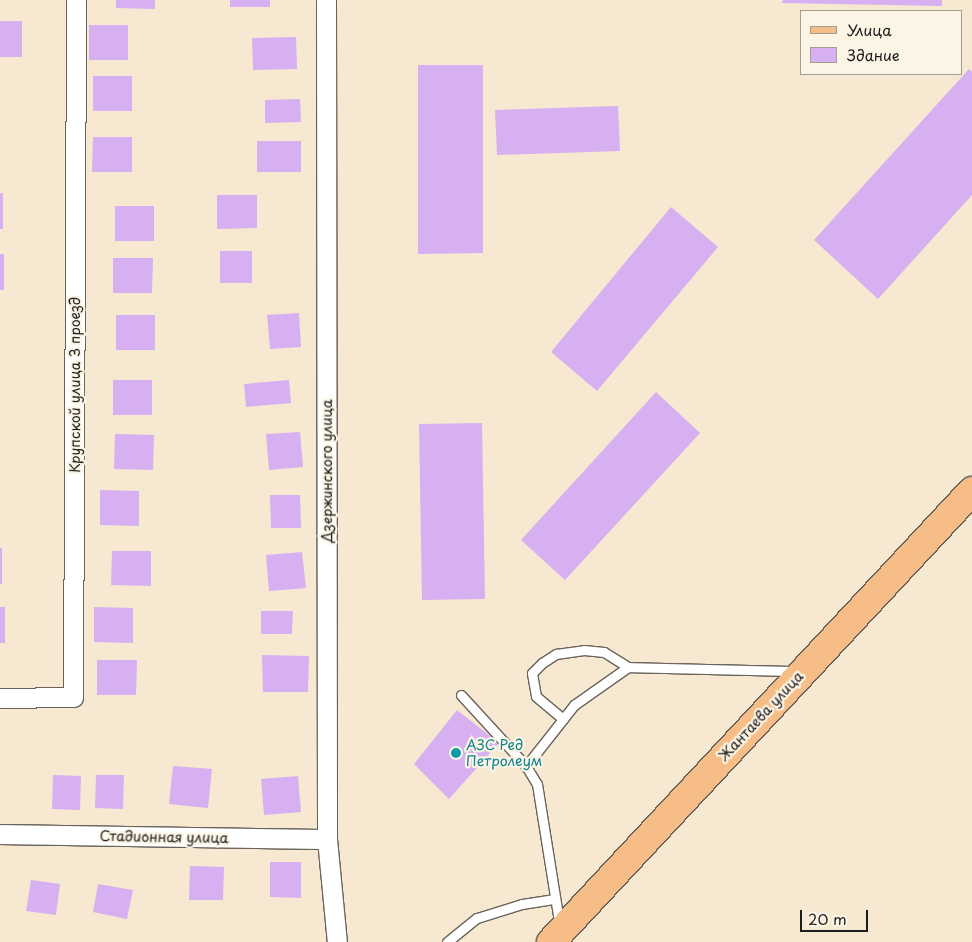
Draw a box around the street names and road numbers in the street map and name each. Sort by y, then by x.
street label: Крупской улица 3 проезд [67,296,83,474]
street label: Дзержинского улица [319,399,335,543]
street label: Жантаева улица [715,667,807,765]
street label: Стадионная улица [99,827,229,847]

